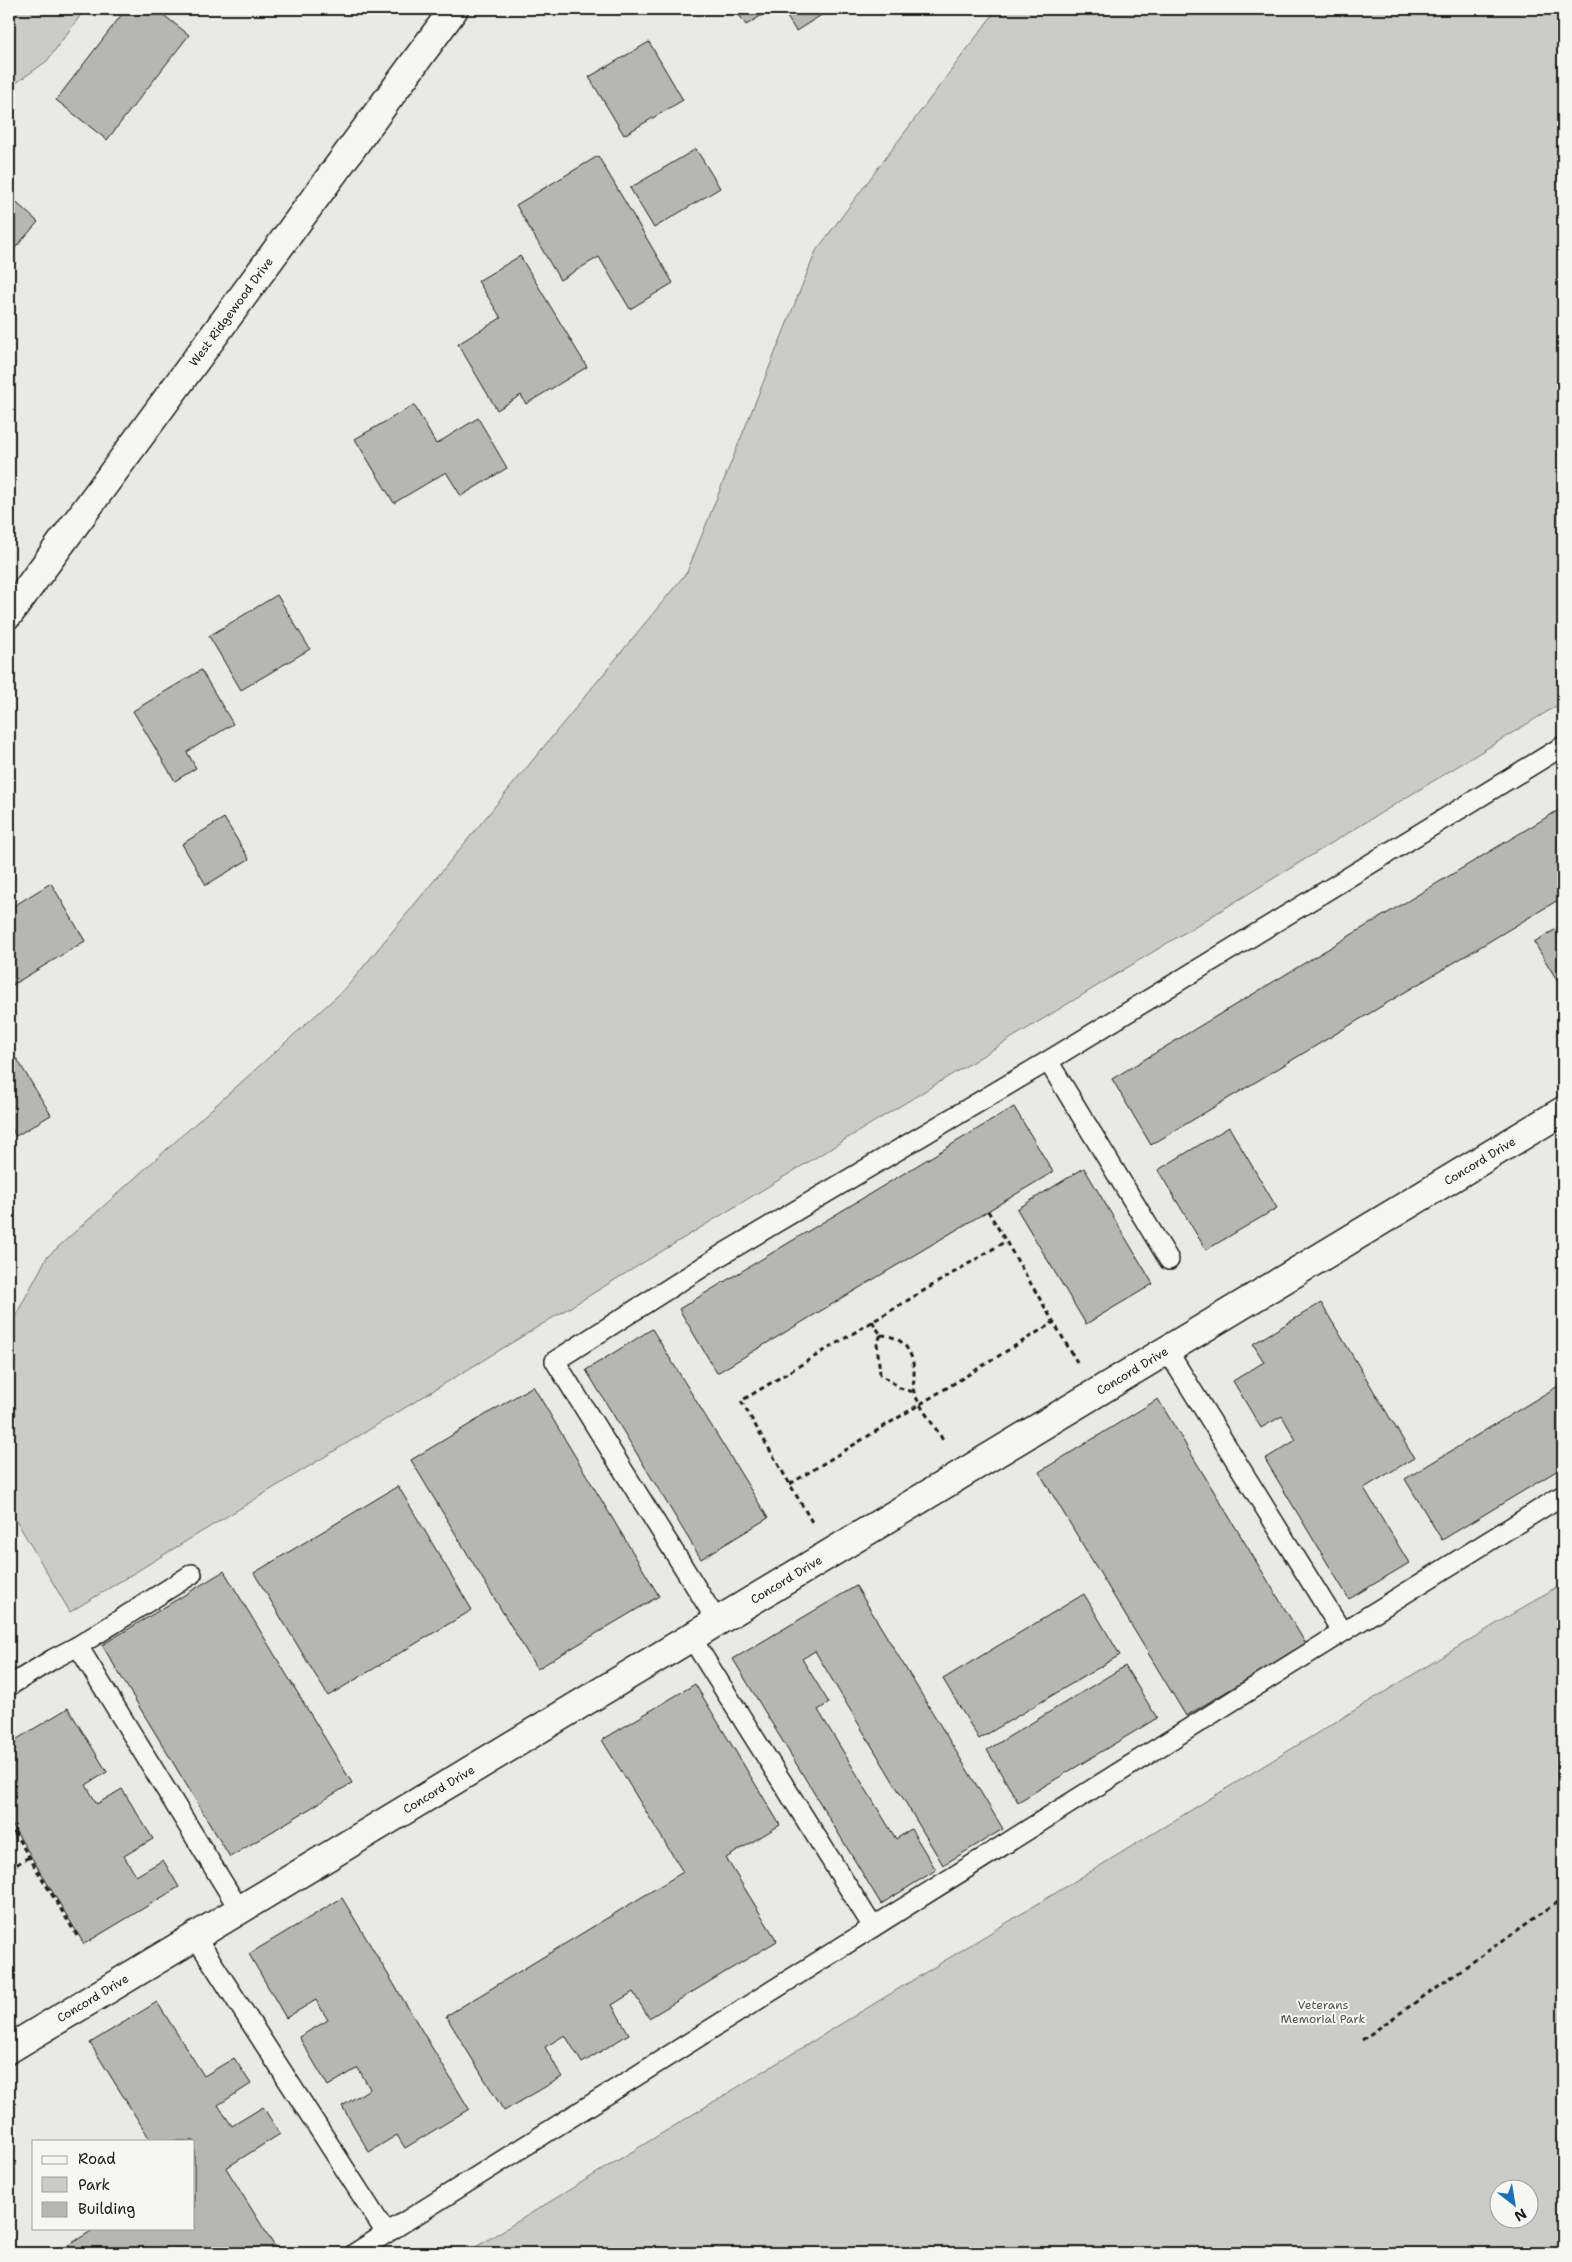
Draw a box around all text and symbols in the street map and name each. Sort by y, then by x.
street label: West Ridgewood Drive [186,254,277,370]
street label: Concord Drive [1441,1133,1519,1189]
street label: Concord Drive [1093,1343,1171,1399]
street label: Concord Drive [748,1552,825,1608]
street label: Concord Drive [400,1762,478,1817]
street label: Concord Drive [54,1970,132,2026]
park label: Veterans Memorial Park [1281,1997,1366,2027]
legend [32,2140,195,2230]
text: Road [78,2149,116,2169]
text: Park [78,2175,110,2195]
north arrow [1490,2180,1540,2230]
text: Building [78,2199,135,2219]
text: N [1511,2205,1530,2226]

